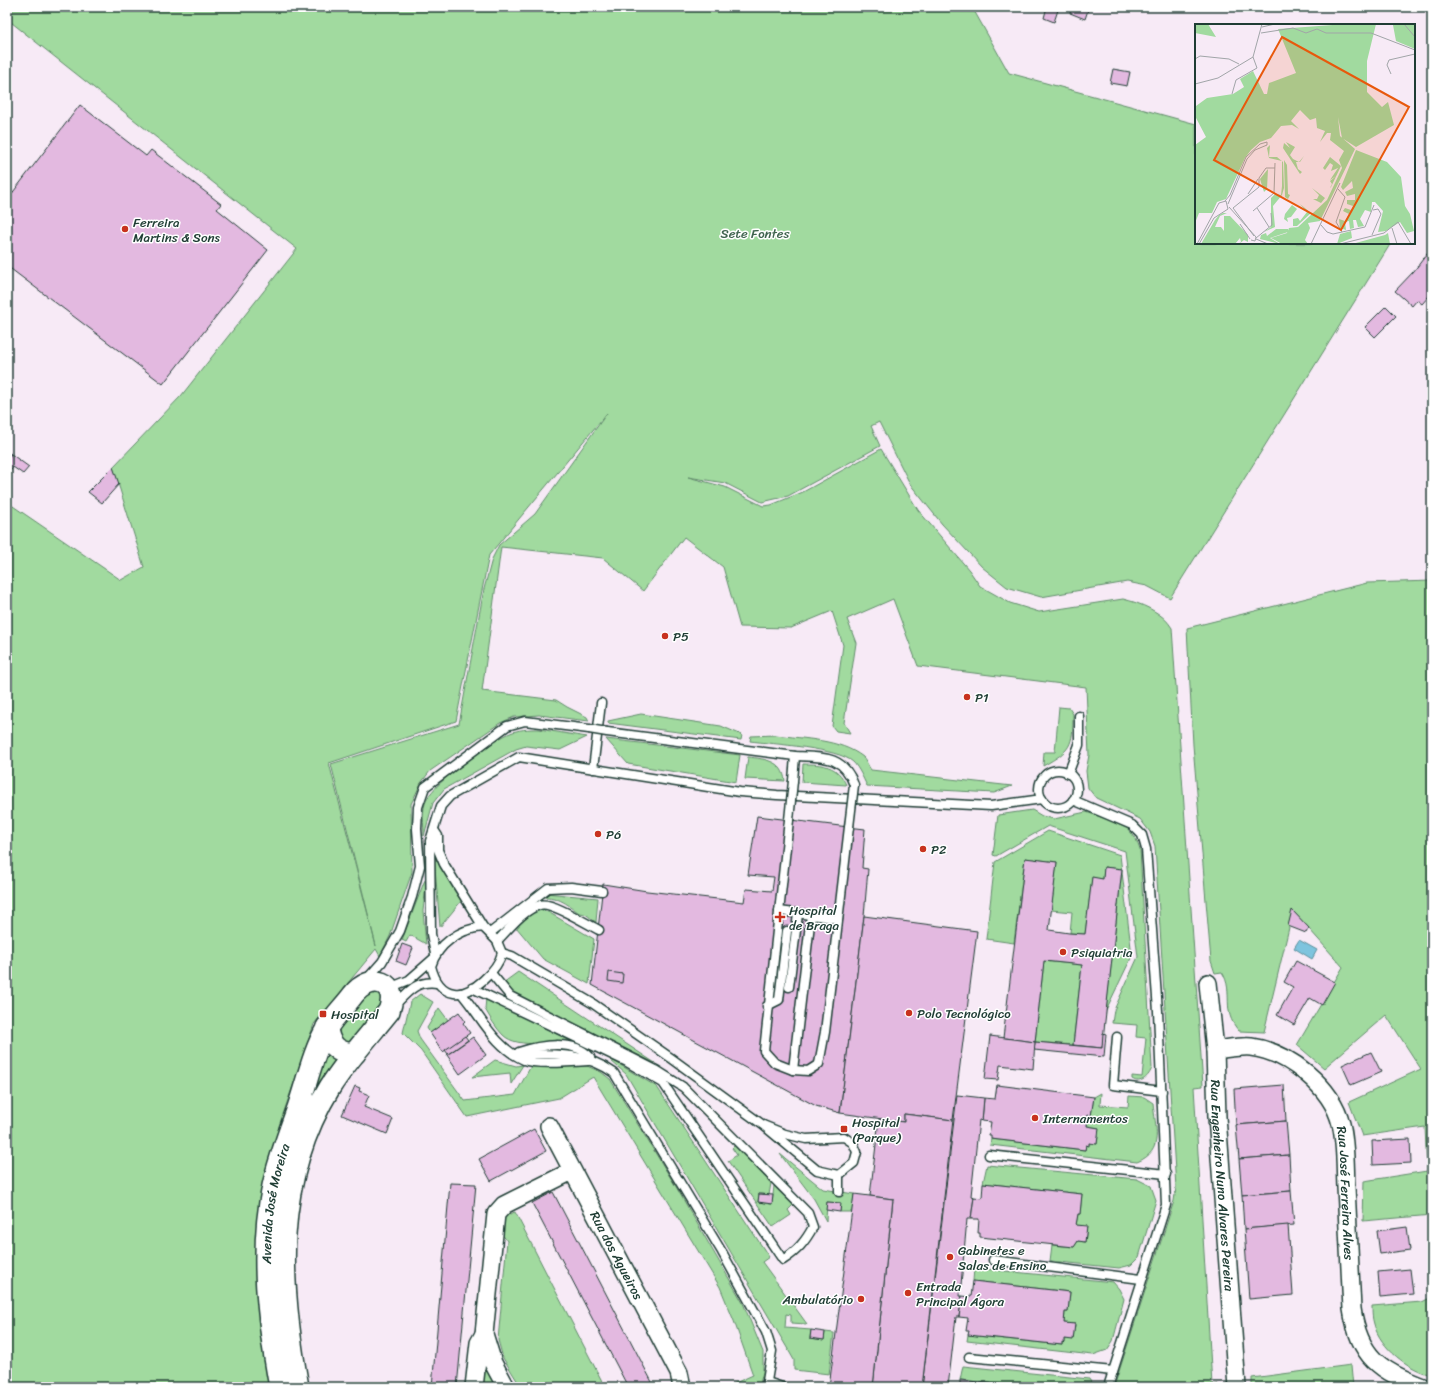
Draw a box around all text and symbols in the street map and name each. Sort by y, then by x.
inset map [1195,24,1415,244]
place label: Ferreira Martins & Sons [133,211,221,249]
park label: Sete Fontes [720,222,791,245]
marker: Ferreira Martins & Sons [120,224,130,234]
place label: P5 [673,625,689,648]
marker: P5 [660,631,670,641]
place label: P1 [975,686,989,709]
marker: P1 [962,692,972,702]
place label: P6 [606,823,621,846]
marker: P6 [593,829,603,839]
place label: P2 [931,838,947,861]
marker: P2 [918,844,928,854]
place label: Hospital de Braga [789,899,840,937]
marker: Hospital de Braga [774,911,786,923]
place label: Psiquiatria [1071,941,1133,964]
marker: Psiquiatria [1058,947,1068,957]
place label: Polo Tecnológico [917,1002,1011,1025]
place label: Hospital [331,1003,379,1026]
marker: Polo Tecnológico [904,1008,914,1018]
marker: Hospital [318,1009,328,1019]
street label: Rua Engenheiro Nuno Alvares Pereira [1204,1079,1241,1293]
place label: Internamentos [1042,1107,1128,1130]
place label: Hospital (Parque) [852,1111,902,1149]
marker: Internamentos [1030,1113,1040,1123]
marker: Hospital (Parque) [839,1124,849,1134]
street label: Rua José Ferreira Alves [1330,1124,1361,1262]
street label: Avenida José Moreira [254,1140,296,1265]
street label: Rua dos Agueiros [584,1207,650,1304]
place label: Gabinetes e Salas de Ensino [958,1239,1047,1277]
marker: Gabinetes e Salas de Ensino [945,1252,955,1262]
place label: Entrada Principal Ágora [916,1275,1004,1313]
place label: Ambulatório [782,1288,853,1311]
marker: Entrada Principal Ágora [903,1288,913,1298]
marker: Ambulatório [856,1294,866,1304]

